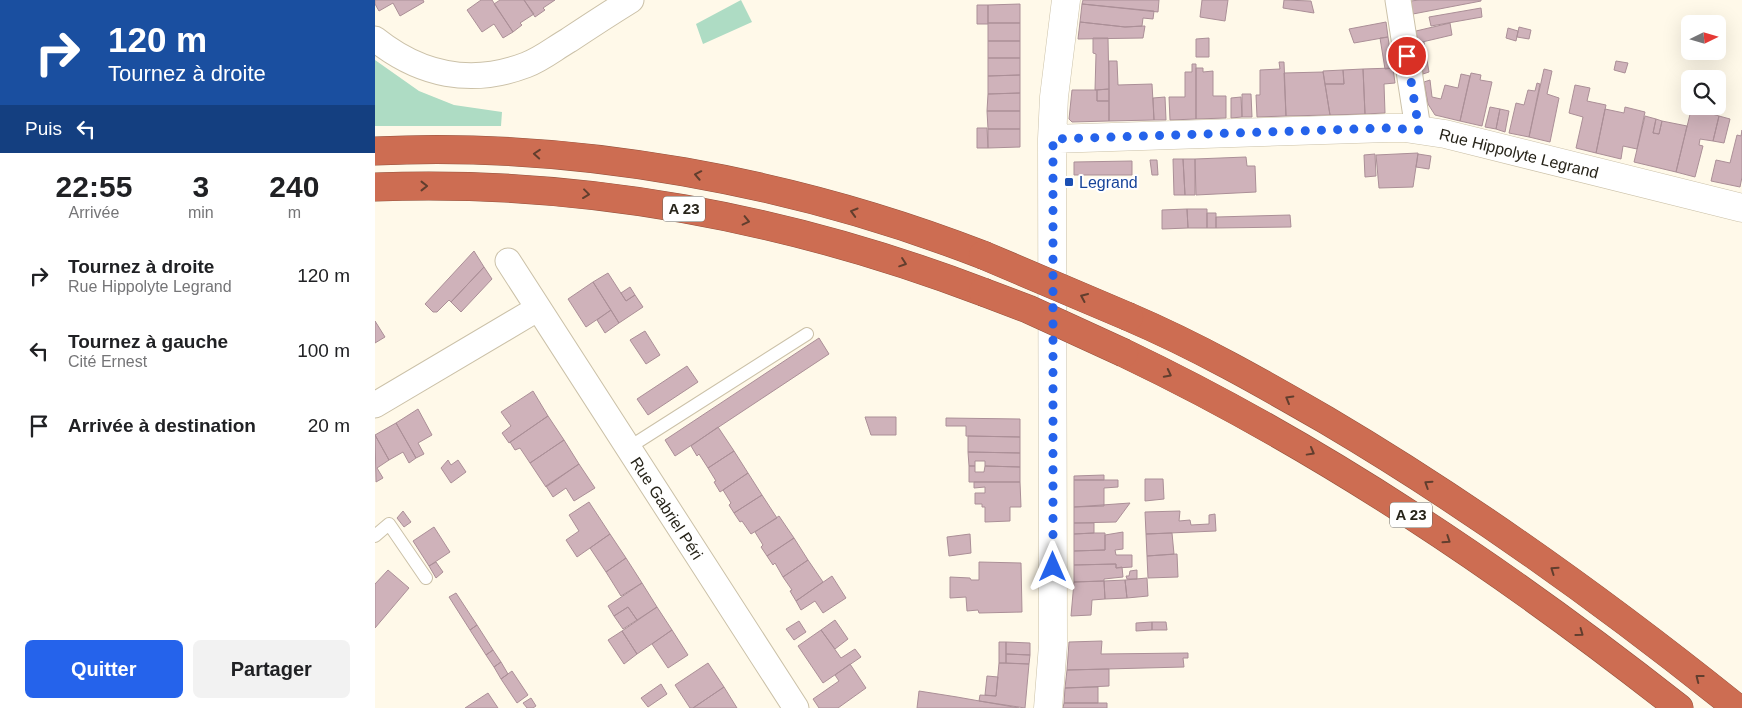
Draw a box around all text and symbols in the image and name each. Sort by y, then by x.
north arrow [1681,15,1726,60]
map controls [1681,15,1726,115]
icon: right [25,20,90,85]
text: 120 m [108,20,207,59]
pin [1386,35,1428,77]
icon: arrive [1393,42,1421,70]
text: Tournez à droite [108,61,266,86]
button: search [1681,70,1726,115]
icon: left [72,115,100,143]
text: Puis [25,118,62,139]
street label: Rue Hippolyte Legrand [1437,125,1600,182]
one-way arrow [533,149,541,160]
text: 22:55 [56,170,132,203]
text: 3 [192,170,209,203]
text: 240 [269,170,319,203]
one-way arrow [694,171,703,181]
place label: Legrand [1079,174,1138,191]
marker: Legrand [1063,176,1075,188]
one-way arrow [420,181,428,191]
one-way arrow [582,188,590,199]
road number: A 23 [663,196,705,222]
text: Arrivée [69,204,119,221]
text: min [188,204,214,221]
text: m [288,204,301,221]
one-way arrow [850,207,859,218]
one-way arrow [742,215,751,226]
text: Tournez à droite [68,256,214,277]
one-way arrow [898,257,907,267]
icon: right [25,262,53,290]
text: 120 m [297,265,350,286]
text: Rue Hippolyte Legrand [68,278,232,295]
one-way arrow [1080,292,1089,303]
text: Tournez à gauche [68,331,228,352]
icon: left [25,337,53,365]
text: 100 m [297,340,350,361]
text: Cité Ernest [68,353,147,370]
one-way arrow [1163,368,1172,378]
one-way arrow [1286,395,1295,405]
icon: arrive [25,412,53,440]
text: Arrivée à destination [68,415,256,436]
text: 20 m [308,415,350,436]
one-way arrow [1305,445,1314,455]
street label: Rue Gabriel Péri [627,454,706,563]
one-way arrow [1424,480,1433,490]
road number: A 23 [1390,502,1432,528]
one-way arrow [1442,534,1451,543]
position arrow [1026,540,1078,592]
one-way arrow [1550,567,1560,576]
one-way arrow [1574,628,1583,636]
button: Quitter [25,640,183,698]
button: Partager [193,640,350,698]
one-way arrow [1695,674,1704,683]

